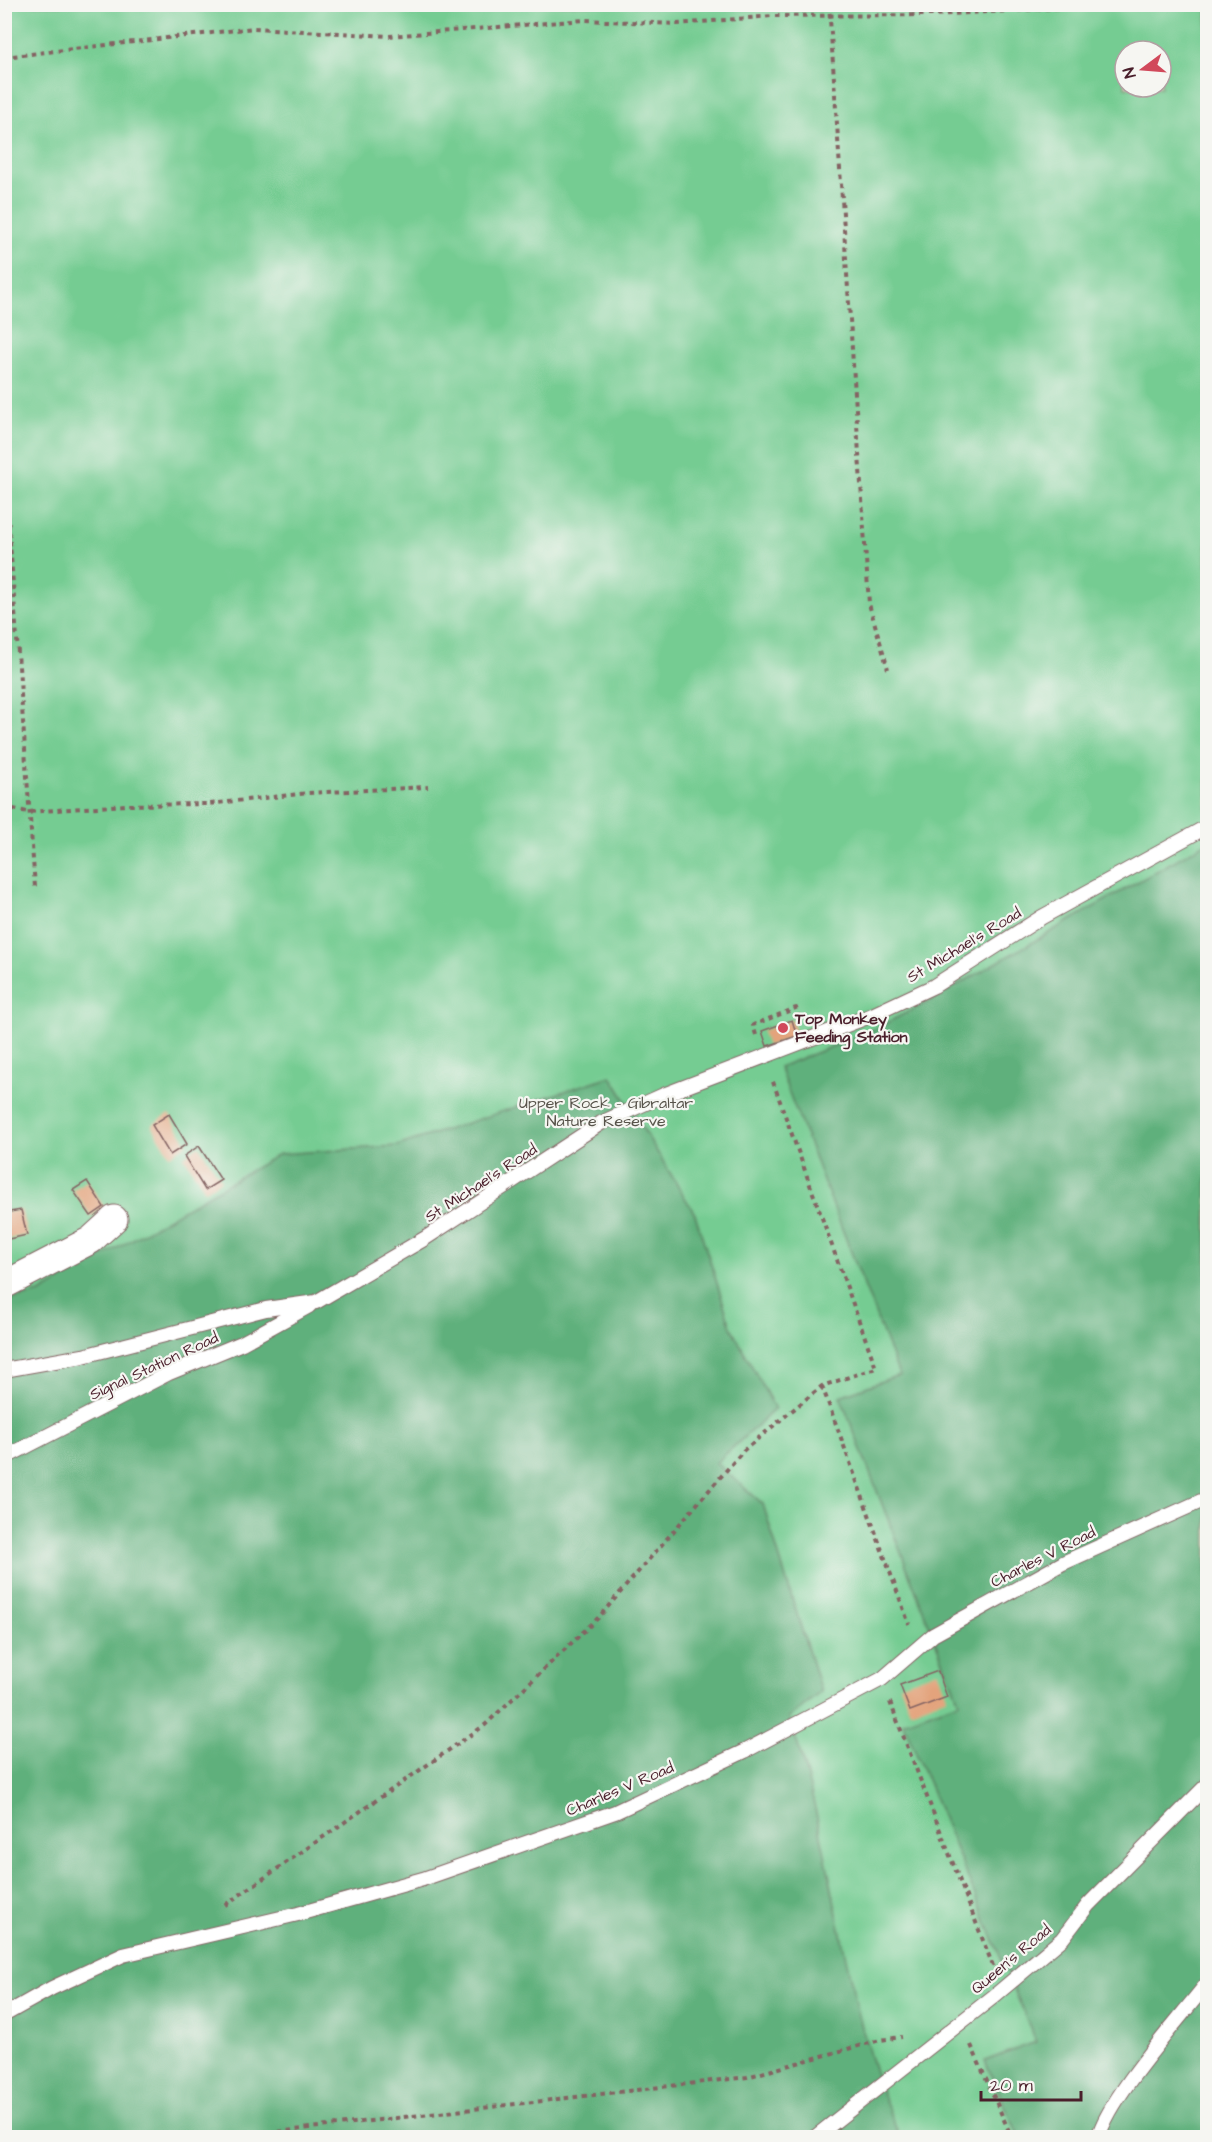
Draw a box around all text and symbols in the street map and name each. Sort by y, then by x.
north arrow [1113,39,1173,99]
text: N [1118,65,1141,81]
street label: St Michael's Road [903,902,1025,988]
place label: Top Monkey Feeding Station [794,1008,907,1050]
marker: Top Monkey Feeding Station [776,1021,790,1035]
park label: Upper Rock - Gibraltar Nature Reserve [519,1092,693,1132]
street label: St Michael's Road [421,1138,541,1228]
street label: Signal Station Road [86,1326,222,1406]
street label: Charles V Road [987,1521,1099,1593]
street label: Charles V Road [563,1756,677,1822]
street label: Queen's Road [966,1919,1056,1999]
scale bar [981,2064,1082,2102]
text: 20 m [990,2073,1033,2098]

